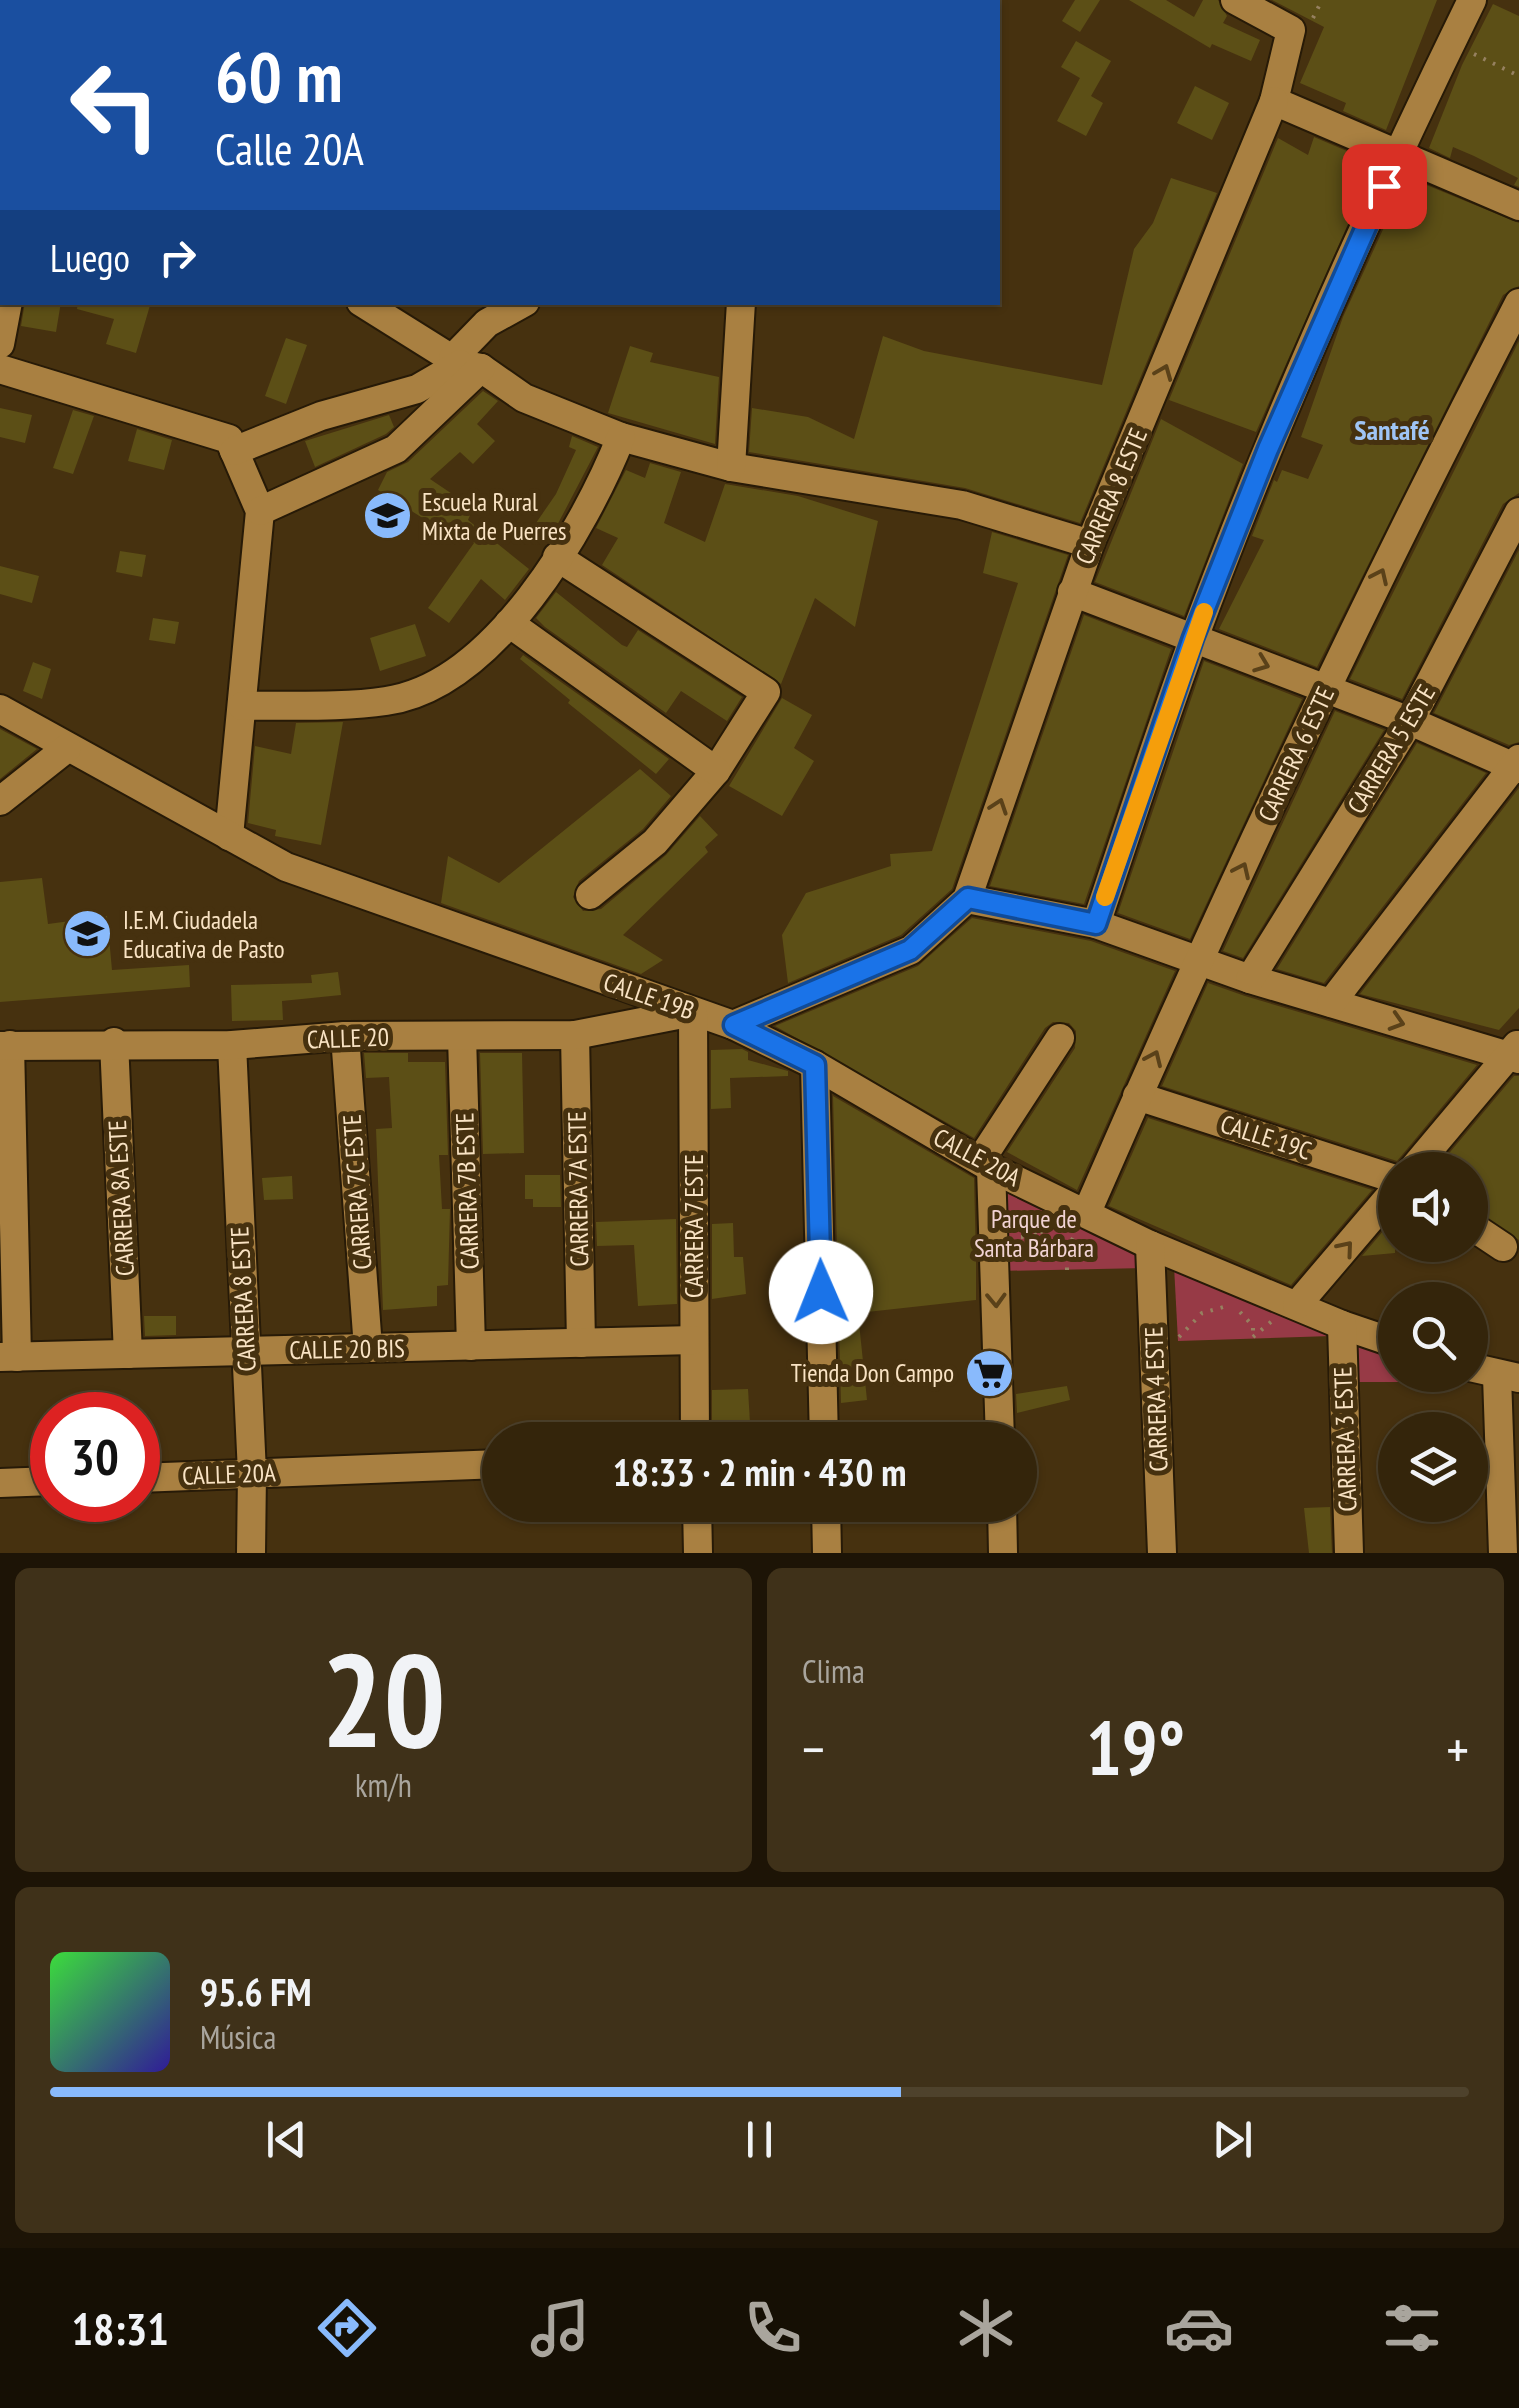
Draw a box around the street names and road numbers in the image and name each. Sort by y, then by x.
street label: CARRERA 8 ESTE [1068,423,1154,569]
street label: CARRERA 5 ESTE [1340,679,1442,819]
street label: CARRERA 6 ESTE [1251,682,1341,826]
street label: CALLE 19B [599,966,699,1026]
street label: CALLE 20 [306,1021,390,1055]
street label: CALLE 19C [1217,1107,1315,1167]
street label: CARRERA 7A ESTE [561,1111,595,1267]
street label: CARRERA 7B ESTE [448,1112,486,1270]
street label: CARRERA 7C ESTE [336,1113,378,1271]
street label: CARRERA 8A ESTE [101,1119,141,1277]
street label: CALLE 20A [928,1121,1026,1193]
street label: CARRERA 7 ESTE [678,1154,710,1298]
street label: CARRERA 8 ESTE [223,1226,263,1372]
street label: CARRERA 4 ESTE [1137,1326,1175,1472]
street label: CALLE 20 BIS [289,1332,405,1366]
street label: CARRERA 3 ESTE [1326,1366,1364,1512]
street label: CALLE 20A [182,1456,277,1492]

